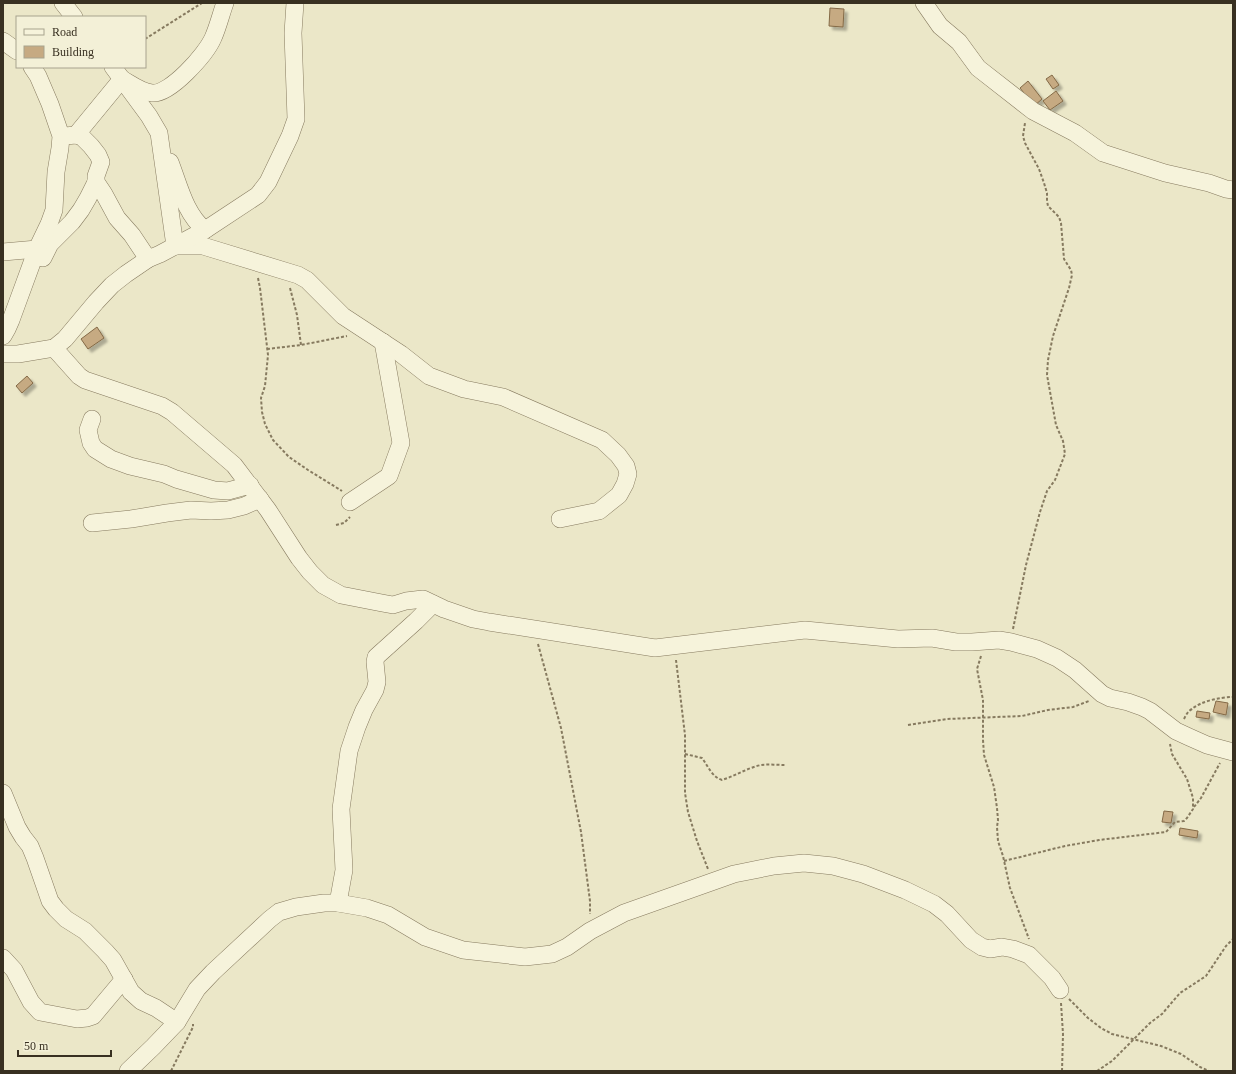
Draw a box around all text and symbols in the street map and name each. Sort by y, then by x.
legend [16,16,146,68]
text: Road [52,25,77,39]
text: Building [52,45,94,59]
scale bar [18,1032,111,1058]
text: 50 m [24,1039,49,1053]

